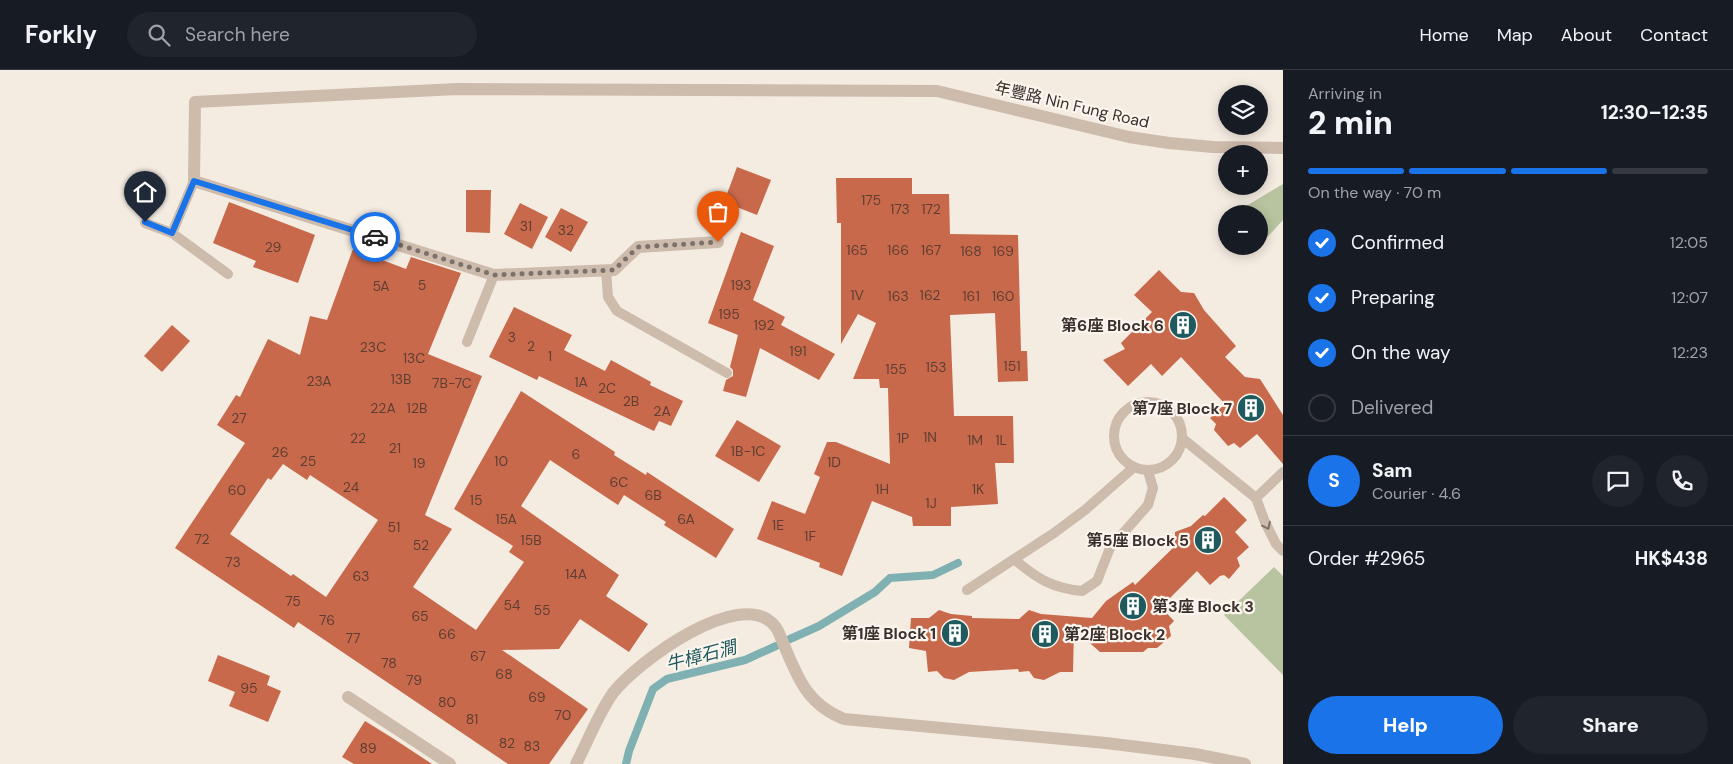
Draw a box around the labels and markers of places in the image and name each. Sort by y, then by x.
pin [124,171,166,222]
pin [697,191,739,242]
building icon: 第6座 Block 6 [1168,310,1198,340]
place label: 第6座 Block 6 [1061,315,1164,336]
building icon: 第7座 Block 7 [1236,393,1266,423]
place label: 第7座 Block 7 [1132,398,1232,419]
building icon: 第5座 Block 5 [1193,525,1223,555]
place label: 第5座 Block 5 [1086,530,1189,551]
building icon: 第3座 Block 3 [1118,591,1148,621]
place label: 第3座 Block 3 [1152,596,1254,617]
building icon: 第1座 Block 1 [940,618,970,648]
building icon: 第2座 Block 2 [1030,619,1060,649]
place label: 第1座 Block 1 [842,623,936,644]
place label: 第2座 Block 2 [1064,624,1165,645]

